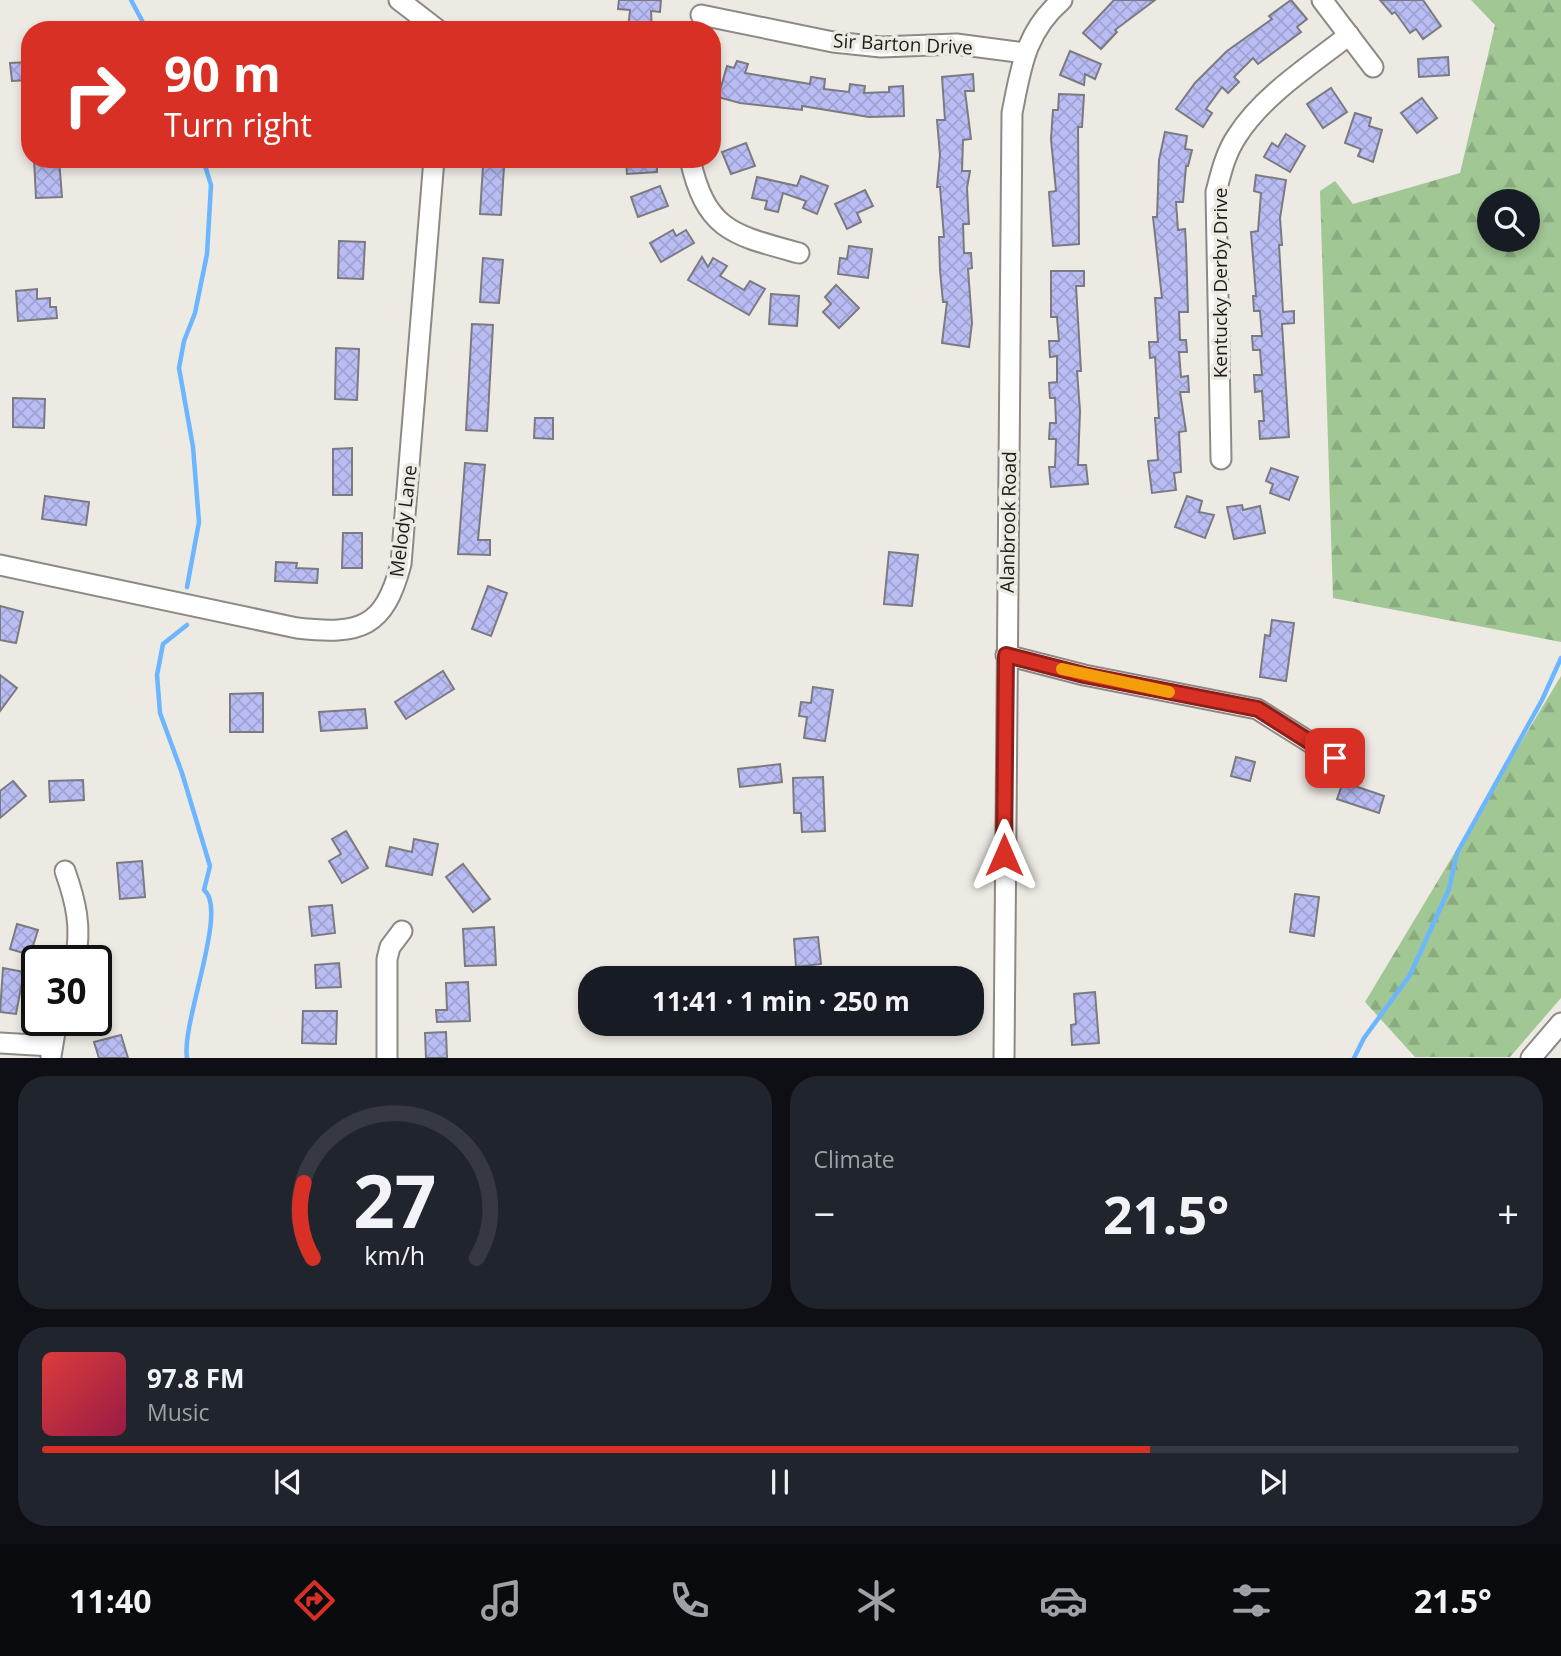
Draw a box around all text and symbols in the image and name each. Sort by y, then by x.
street label: Sir Barton Drive [833,27,973,61]
text: 90 m [164,40,281,106]
icon: right [49,49,140,140]
text: Turn right [164,103,312,146]
street label: Kentucky Derby Drive [1207,188,1233,378]
map controls [1477,189,1540,252]
button: search [1477,189,1540,252]
street label: Alanbrook Road [994,451,1022,593]
street label: Melody Lane [383,463,423,579]
pin [1305,728,1365,788]
icon: arrive [1316,739,1354,777]
position arrow [967,818,1041,892]
speed limit sign: 30 [21,945,112,1036]
text: 11:41 · 1 min · 250 m [652,983,910,1019]
text: Climate [814,1143,895,1175]
text: 27 [353,1151,436,1250]
text: 21.5° [1103,1178,1229,1249]
text: − [814,1187,835,1239]
text: + [1497,1187,1519,1239]
text: km/h [364,1238,425,1272]
text: 97.8 FM [147,1360,245,1396]
text: Music [147,1396,210,1428]
icon: previous [269,1463,307,1501]
icon: pause [761,1463,799,1501]
icon: next [1254,1463,1292,1501]
icon: directions [290,1576,339,1625]
icon: music [477,1576,526,1625]
icon: phone [665,1576,714,1625]
icon: climate [852,1576,901,1625]
icon: car [1039,1576,1088,1625]
icon: filters [1227,1576,1276,1625]
text: 11:40 [69,1579,151,1622]
text: 21.5° [1414,1579,1492,1622]

